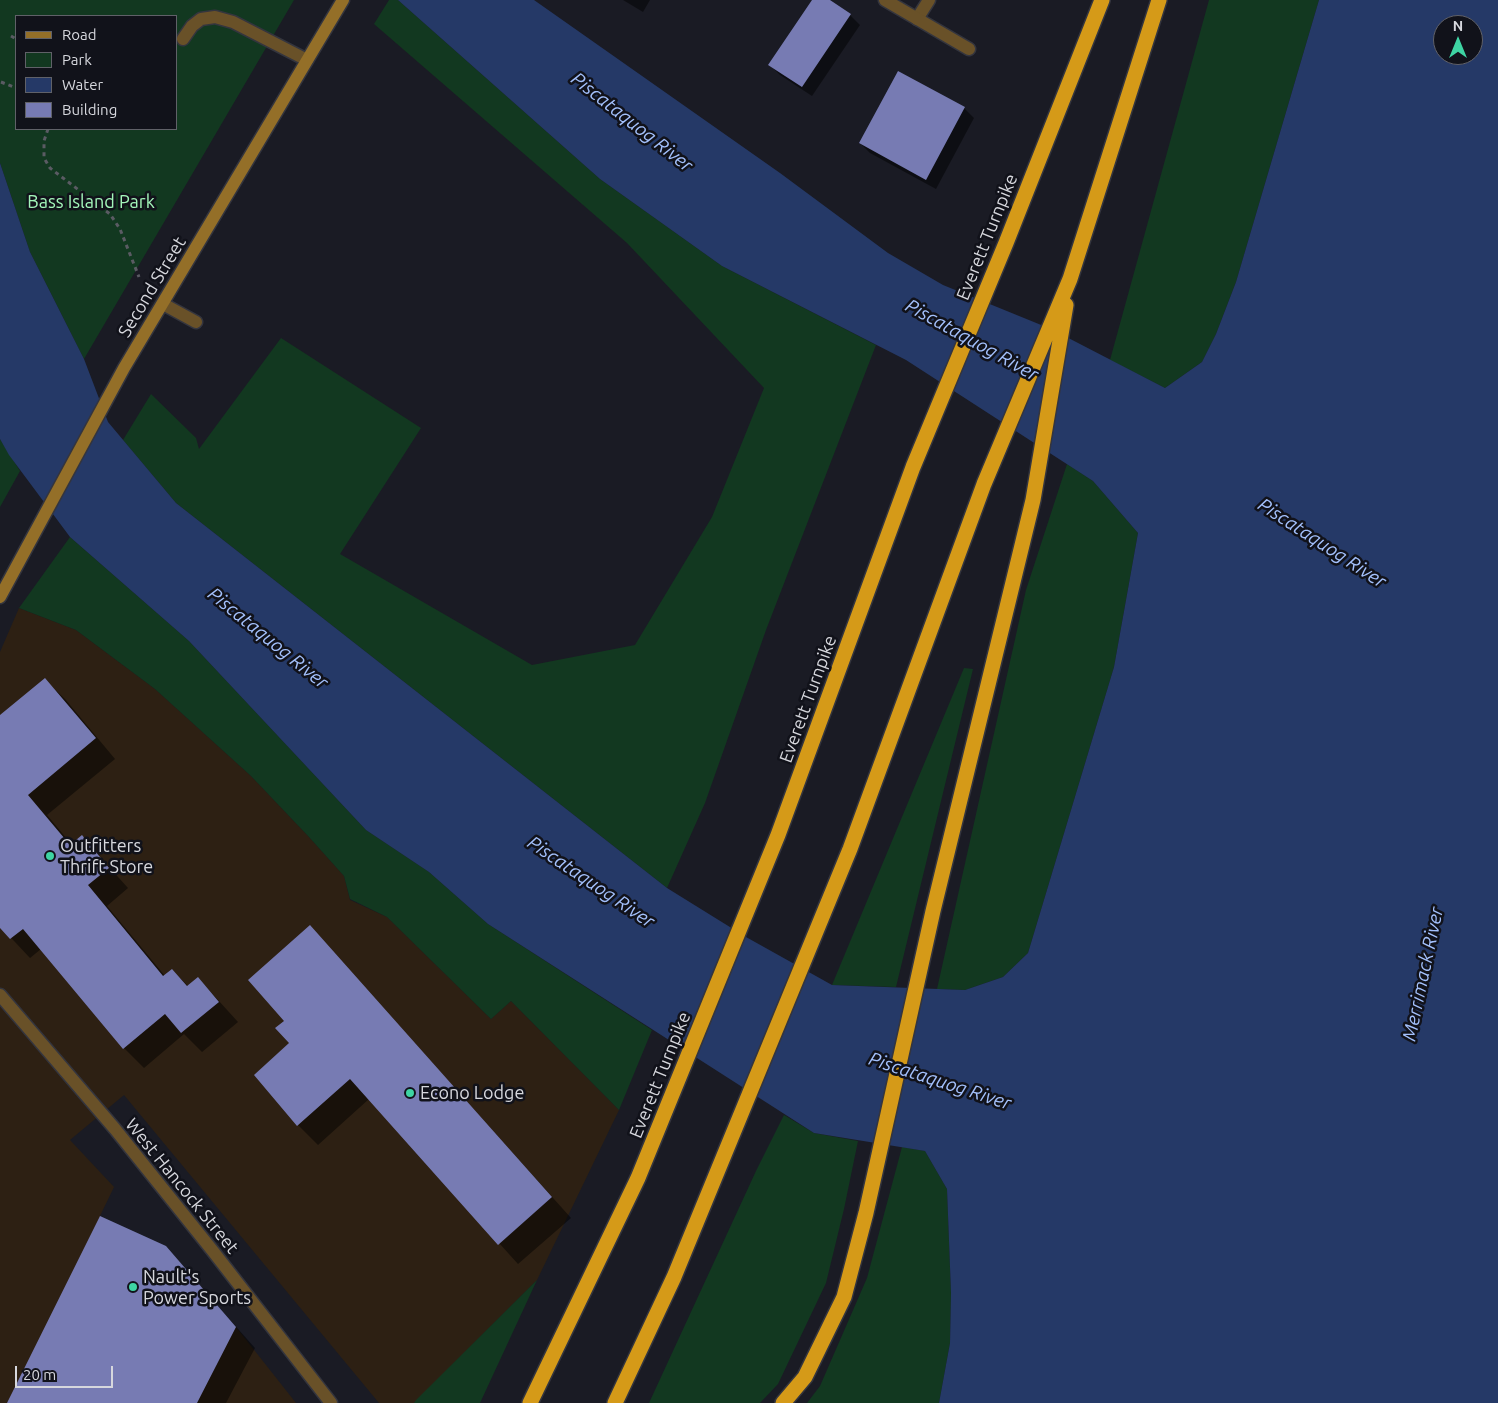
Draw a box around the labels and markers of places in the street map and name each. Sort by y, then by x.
place label: Outfitters Thrift Store [60,835,153,878]
marker: Outfitters Thrift Store [44,850,56,862]
place label: Econo Lodge [420,1082,524,1104]
marker: Econo Lodge [404,1087,416,1099]
place label: Nault's Power Sports [143,1266,251,1308]
marker: Nault's Power Sports [127,1281,139,1293]

